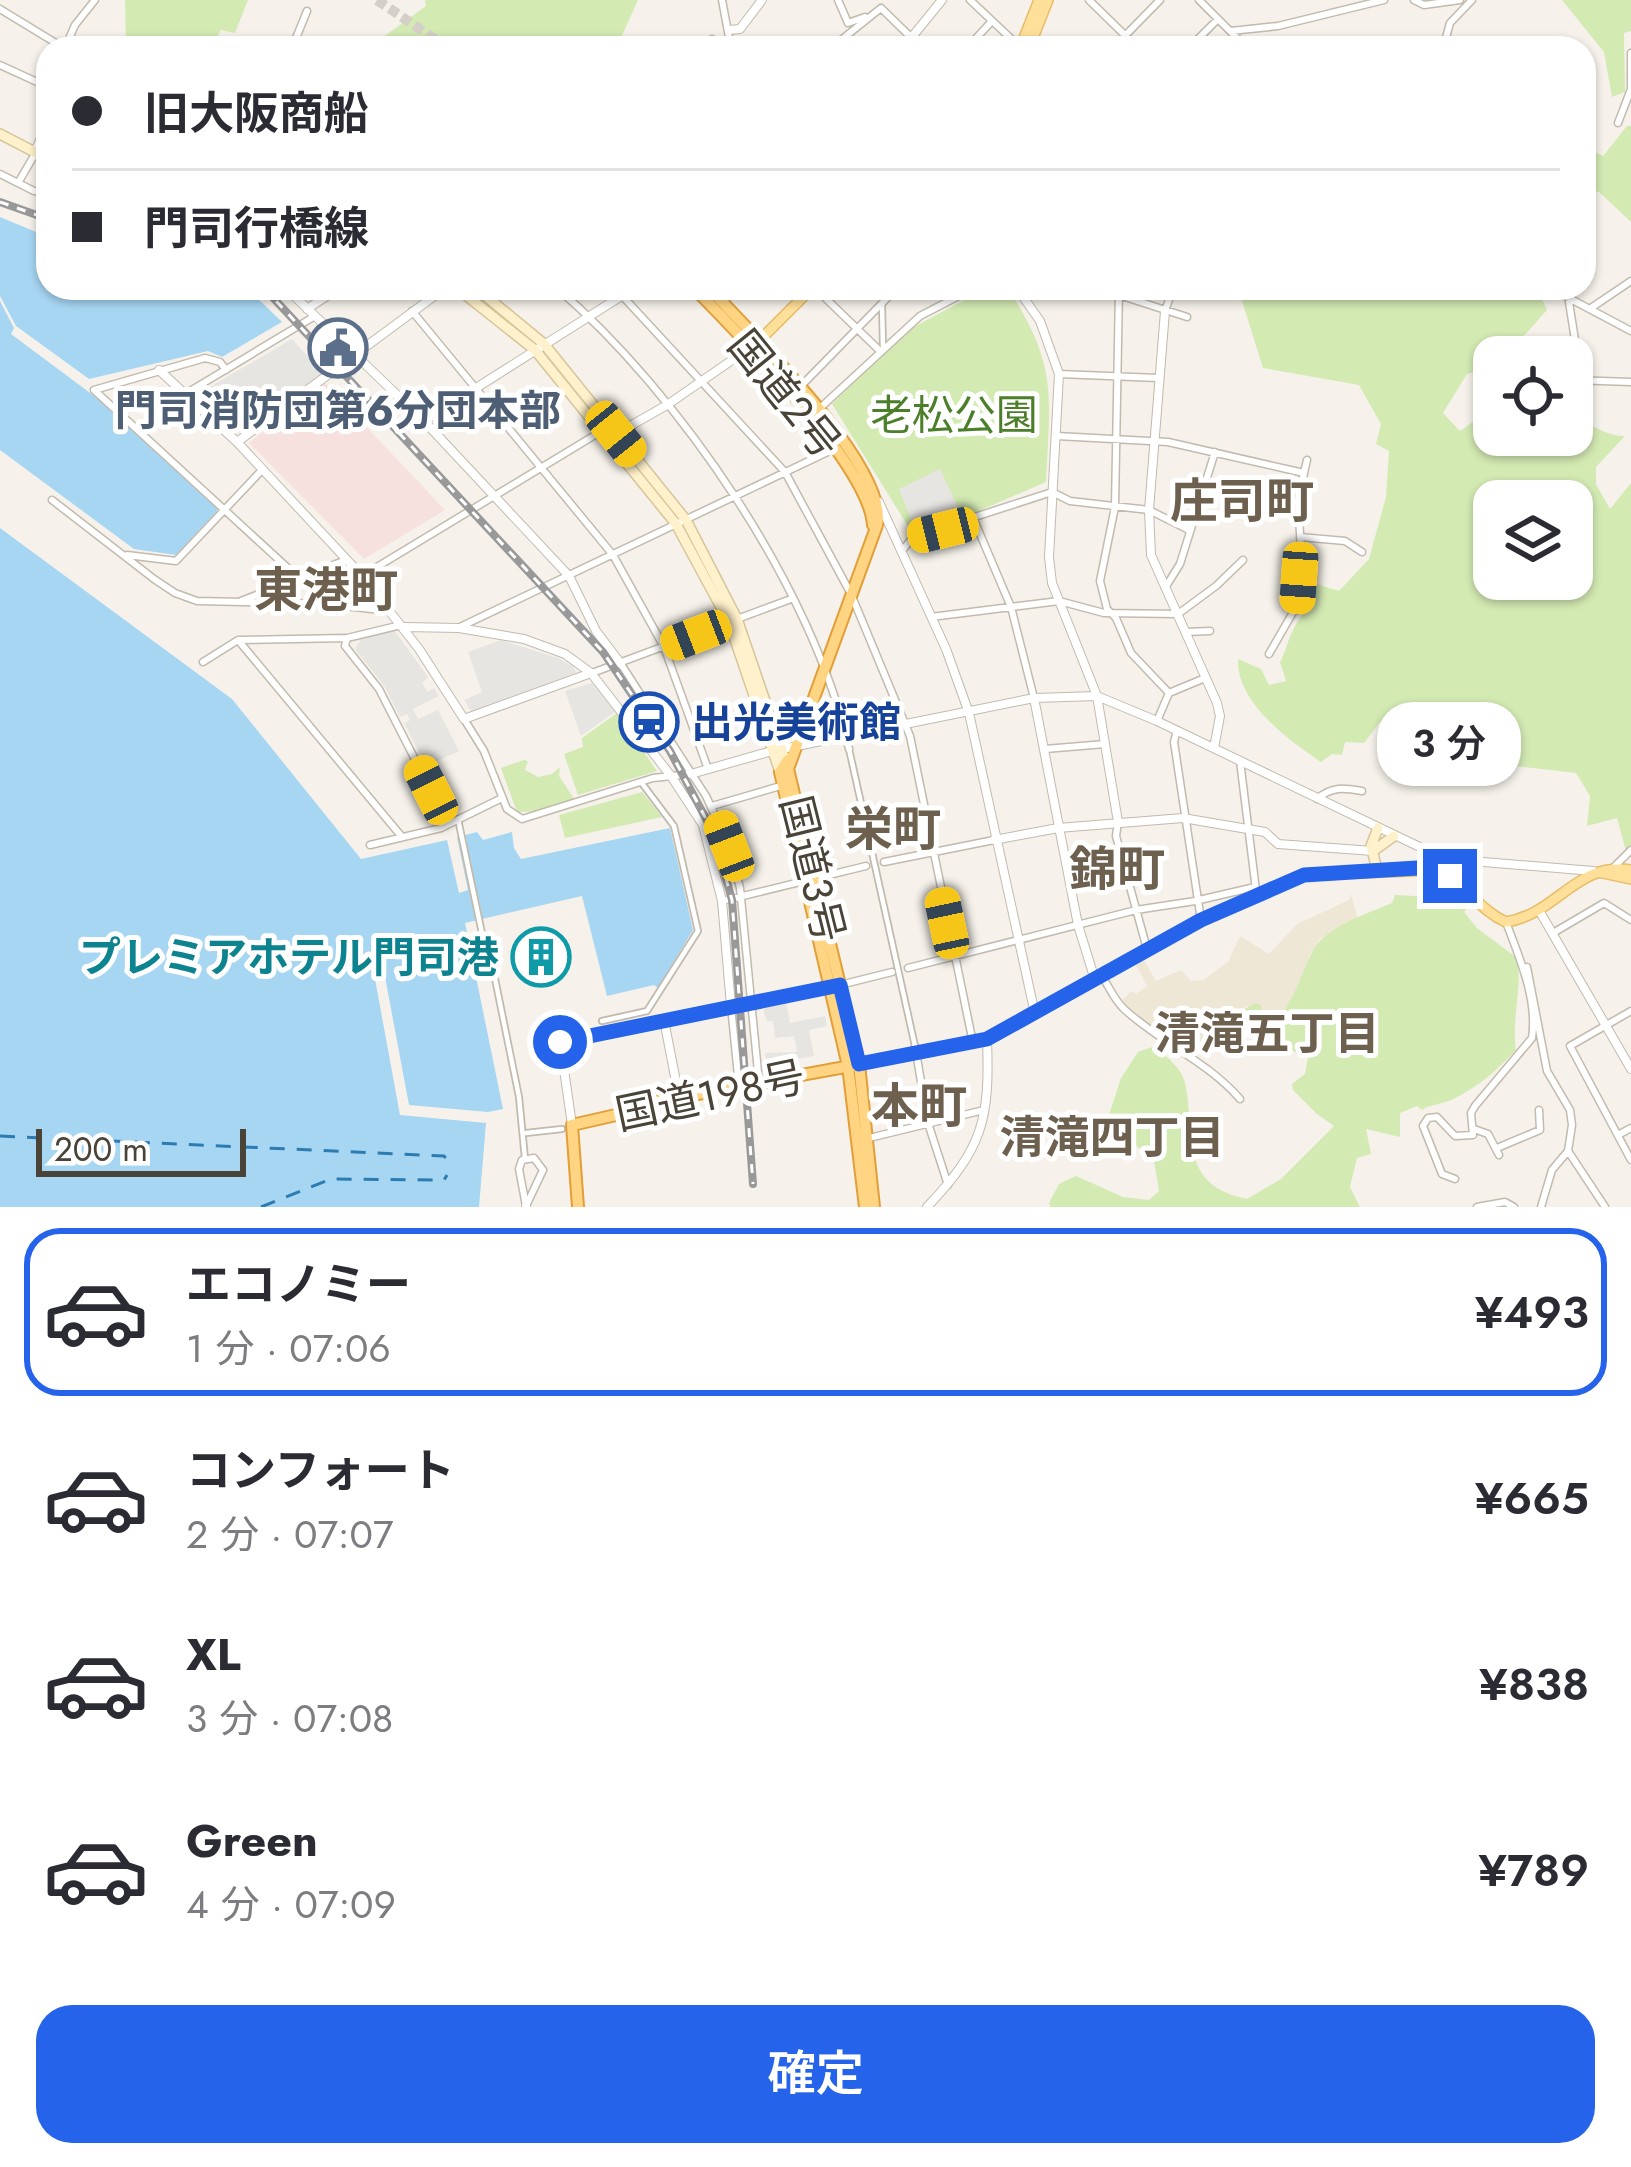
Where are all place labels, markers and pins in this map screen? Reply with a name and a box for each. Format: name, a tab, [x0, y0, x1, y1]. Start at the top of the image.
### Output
public building icon: 門司消防団第６分団本部	[307, 317, 369, 379]
place label: 門司消防団第６分団本部	[115, 380, 561, 441]
station icon: 出光美術館	[618, 691, 680, 753]
place label: 出光美術館	[691, 692, 901, 753]
building icon: プレミアホテル門司港	[510, 926, 572, 988]
place label: プレミアホテル門司港	[79, 927, 499, 988]

